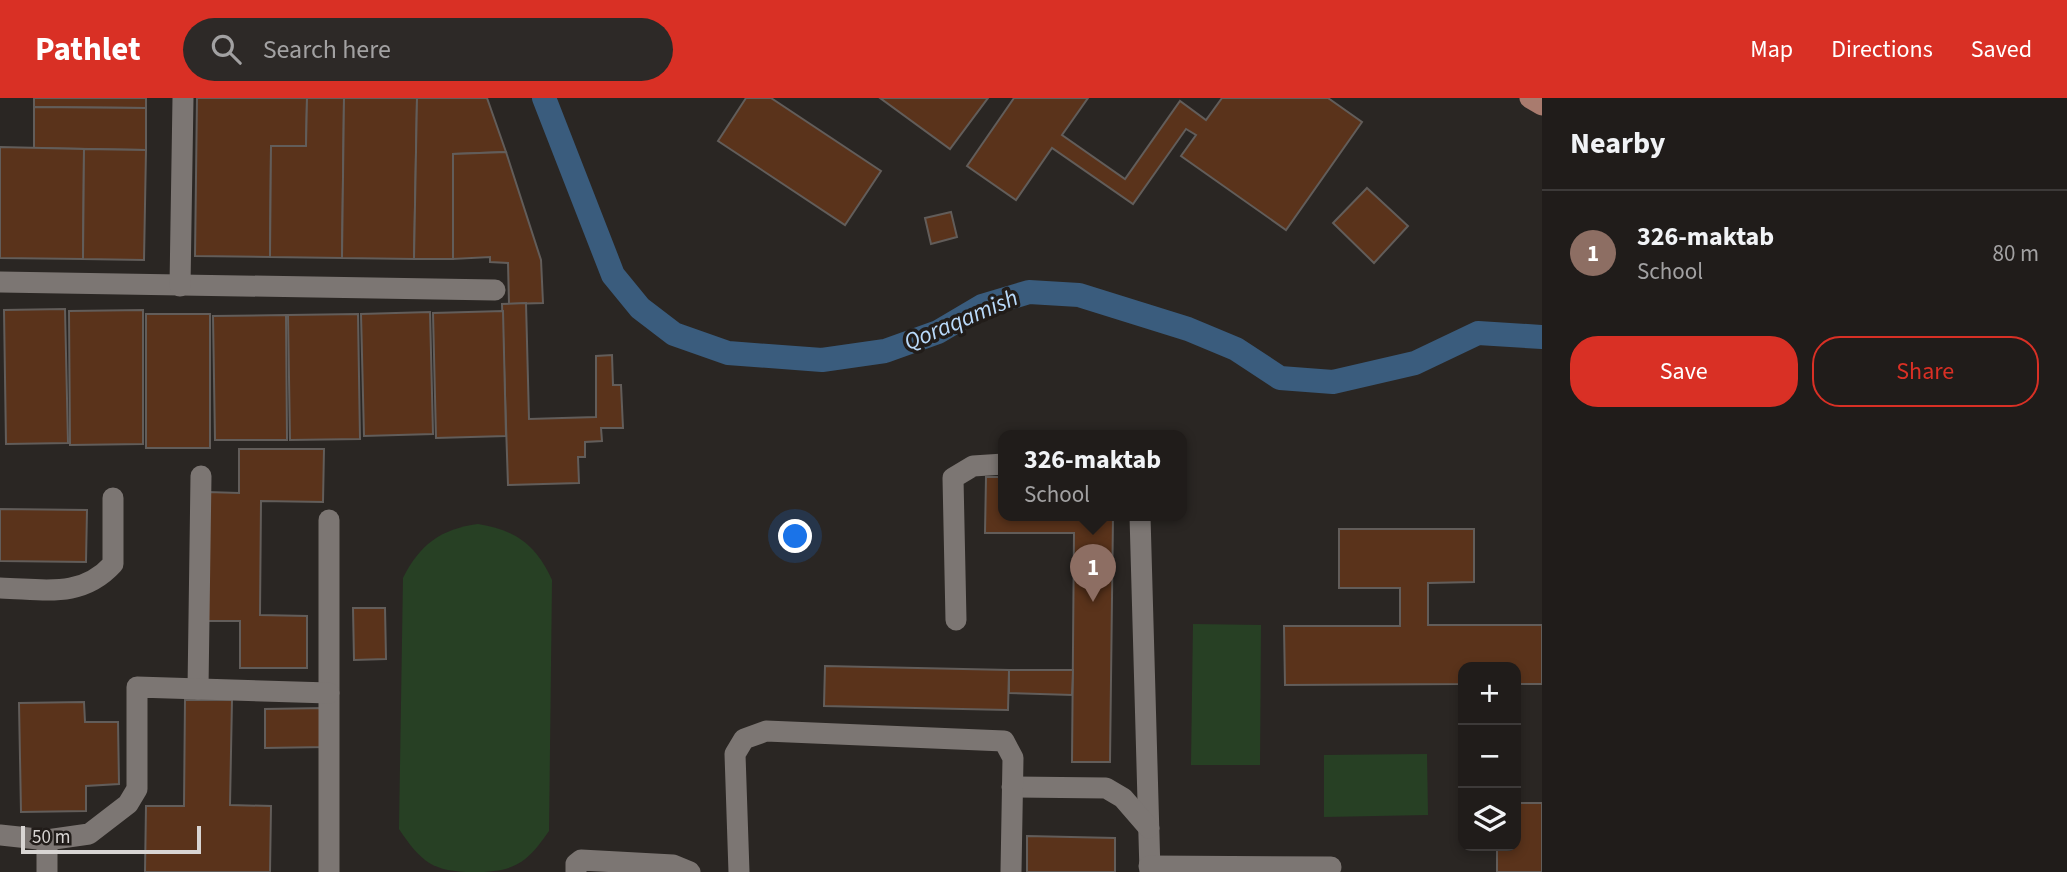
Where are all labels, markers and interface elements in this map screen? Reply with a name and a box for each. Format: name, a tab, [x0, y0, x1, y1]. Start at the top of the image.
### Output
search box	[183, 18, 673, 81]
text: Pathlet	[35, 26, 141, 73]
icon: search	[207, 30, 245, 68]
text: Search here	[263, 31, 391, 68]
text: Map	[1750, 32, 1793, 67]
text: Directions	[1831, 32, 1933, 67]
text: Saved	[1971, 32, 2032, 67]
text: Nearby	[1570, 122, 1665, 165]
text: 326-maktab	[1637, 218, 1774, 255]
text: 1	[1587, 237, 1599, 270]
text: 80 m	[1992, 237, 2039, 270]
text: School	[1637, 255, 1703, 288]
water label: Qoraqamish	[898, 280, 1024, 360]
button: Save	[1570, 336, 1798, 407]
button: Share	[1812, 336, 2039, 407]
popup	[998, 430, 1187, 521]
text: 326-maktab	[1024, 441, 1161, 478]
text: School	[1024, 478, 1090, 511]
your location	[778, 519, 812, 553]
pin: 1	[1070, 544, 1116, 602]
map controls	[1458, 662, 1521, 851]
button: +	[1458, 662, 1521, 725]
button: −	[1458, 725, 1521, 788]
button: layers	[1458, 788, 1521, 851]
scale bar	[21, 823, 201, 855]
text: 50 m	[32, 824, 70, 851]

